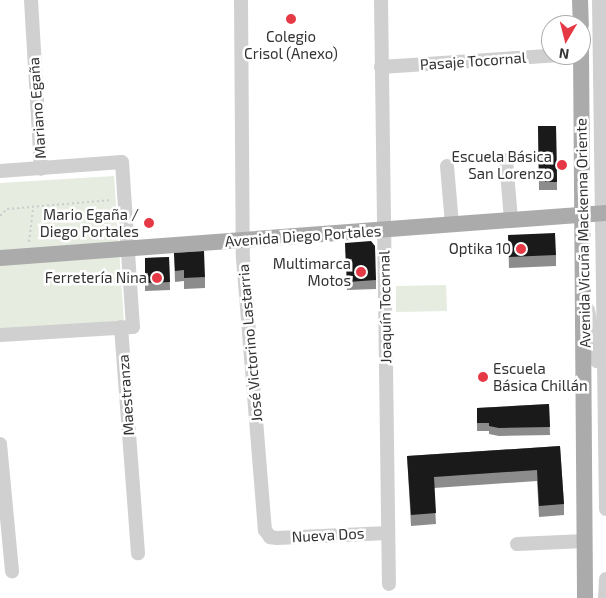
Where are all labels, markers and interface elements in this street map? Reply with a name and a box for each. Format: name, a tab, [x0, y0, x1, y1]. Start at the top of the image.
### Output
marker: Colegio Crisol (Anexo)	[285, 13, 297, 25]
north arrow	[541, 15, 591, 65]
place label: Colegio Crisol (Anexo)	[244, 27, 338, 62]
text: N	[558, 45, 570, 63]
street label: Pasaje Tocornal	[419, 48, 527, 74]
street label: Mariano Egaña	[24, 57, 50, 159]
street label: Avenida Vicuña Mackenna Oriente	[572, 118, 594, 348]
place label: Escuela Básica San Lorenzo	[452, 147, 552, 182]
marker: Escuela Básica San Lorenzo	[556, 159, 568, 171]
place label: Mario Egaña / Diego Portales	[40, 205, 139, 240]
marker: Mario Egaña / Diego Portales	[143, 217, 155, 229]
street label: Avenida Diego Portales	[224, 222, 382, 250]
place label: Optika 10	[449, 240, 511, 258]
marker: Optika 10	[515, 243, 527, 255]
street label: Joaquín Tocornal	[375, 250, 395, 364]
place label: Multimarca Motos	[273, 254, 351, 289]
street label: José Victorino Lastarria	[234, 263, 266, 423]
marker: Multimarca Motos	[355, 266, 367, 278]
place label: Ferretería Nina	[45, 269, 147, 287]
marker: Ferretería Nina	[151, 272, 163, 284]
street label: Maestranza	[114, 354, 138, 436]
place label: Escuela Básica Chillán	[493, 359, 588, 394]
marker: Escuela Básica Chillán	[477, 371, 489, 383]
street label: Nueva Dos	[291, 524, 365, 546]

